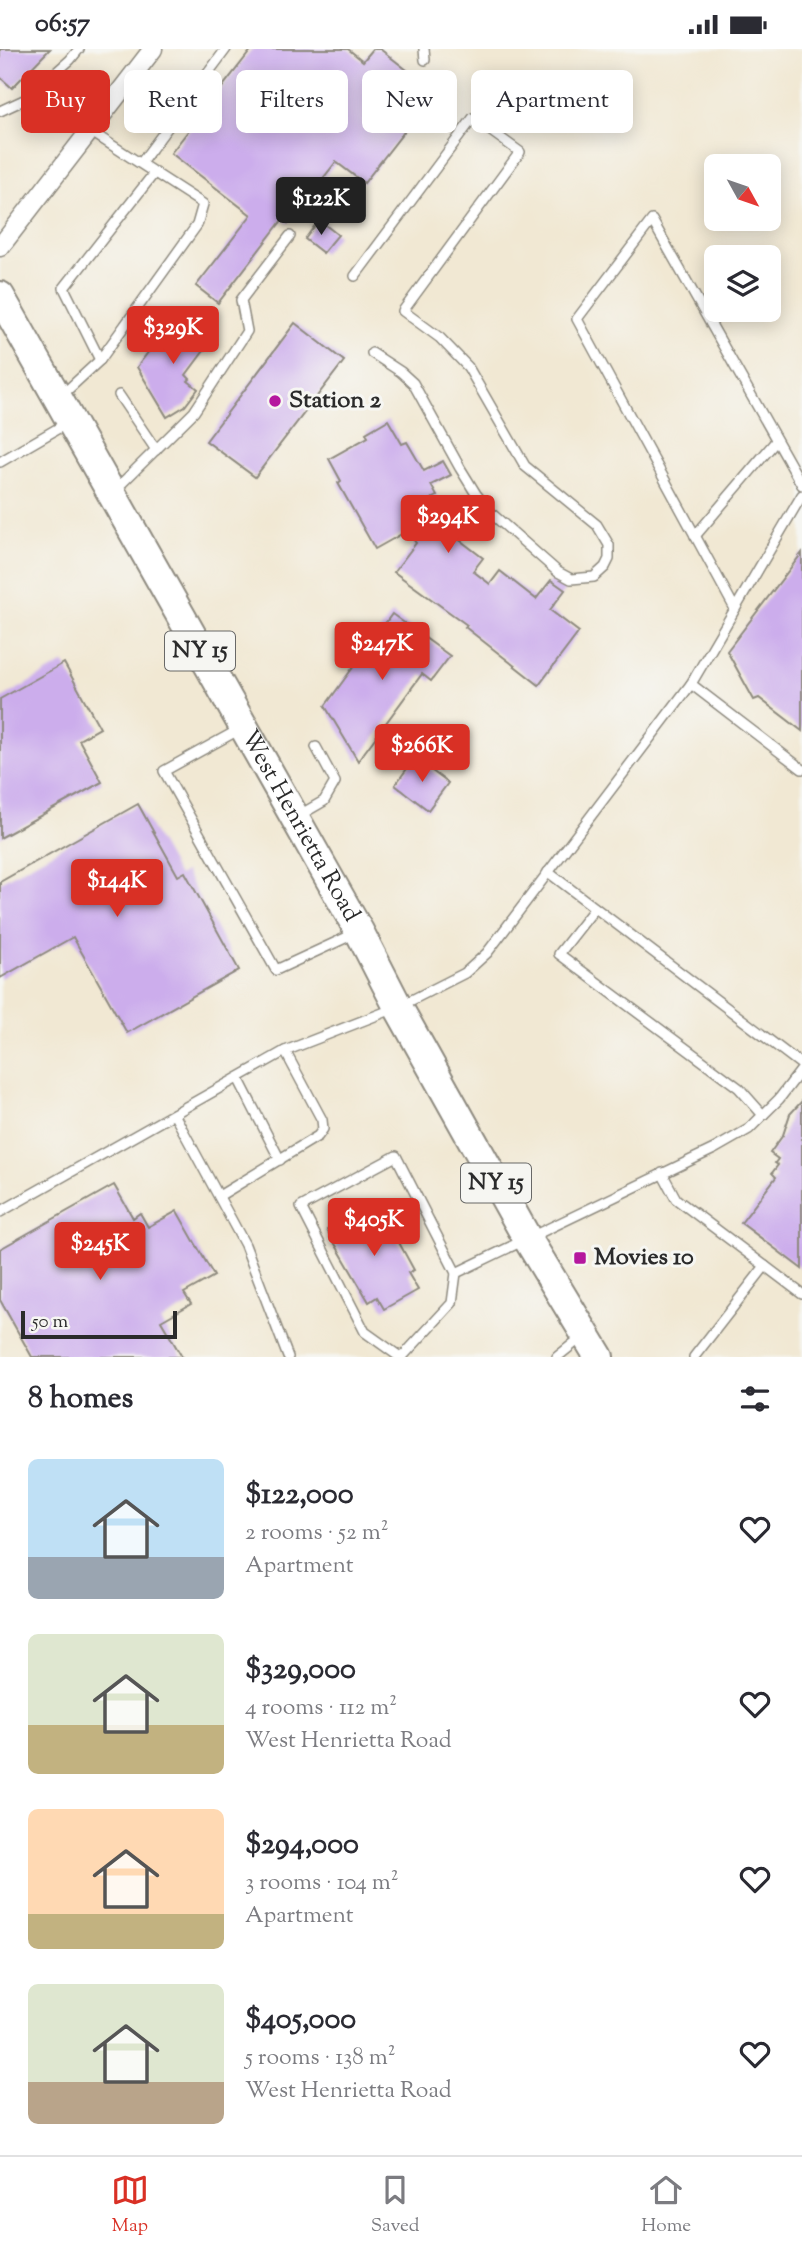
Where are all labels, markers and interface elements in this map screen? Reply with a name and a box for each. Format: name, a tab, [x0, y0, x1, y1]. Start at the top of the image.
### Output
text: 06:57	[35, 6, 90, 43]
chip: Buy	[21, 70, 110, 133]
chip: Rent	[124, 70, 222, 133]
chip: Filters	[236, 70, 348, 133]
chip: New	[362, 70, 457, 133]
chip: Apartment	[471, 70, 633, 133]
north arrow	[704, 154, 780, 231]
map controls	[704, 154, 781, 322]
pin: $122K	[272, 177, 370, 237]
text: $122K	[292, 183, 350, 216]
button: layers	[704, 245, 781, 322]
pin: $329K	[124, 307, 222, 366]
text: $329K	[143, 312, 203, 345]
place label: Station 2	[289, 384, 382, 418]
marker: Station 2	[267, 393, 283, 409]
pin: $294K	[399, 496, 497, 555]
text: $294K	[417, 501, 479, 534]
pin: $247K	[333, 623, 431, 682]
text: $247K	[351, 628, 413, 661]
road number: NY 15	[165, 631, 235, 671]
street label: West Henrietta Road	[232, 724, 368, 929]
pin: $266K	[373, 725, 471, 784]
text: $266K	[391, 730, 453, 763]
pin: $144K	[68, 859, 166, 919]
text: $144K	[87, 865, 147, 898]
road number: NY 15	[461, 1163, 531, 1203]
pin: $405K	[325, 1199, 423, 1258]
text: $405K	[344, 1204, 404, 1237]
pin: $245K	[51, 1223, 149, 1282]
text: $245K	[70, 1228, 130, 1261]
place label: Movies 10	[594, 1241, 694, 1275]
marker: Movies 10	[572, 1250, 588, 1266]
scale bar	[21, 1308, 177, 1340]
text: 50 m	[32, 1309, 68, 1336]
text: 8 homes	[28, 1378, 133, 1421]
icon: filters	[736, 1380, 774, 1418]
text: $122,000	[245, 1474, 354, 1517]
icon: home	[84, 1487, 168, 1571]
icon: heart	[736, 1510, 774, 1548]
text: 2 rooms · 52 m²	[245, 1517, 388, 1550]
text: Apartment	[245, 1550, 354, 1583]
text: $329,000	[245, 1649, 356, 1692]
icon: home	[84, 1662, 168, 1746]
icon: heart	[736, 1685, 774, 1723]
text: 4 rooms · 112 m²	[245, 1692, 397, 1725]
text: West Henrietta Road	[245, 1725, 452, 1758]
text: $294,000	[245, 1824, 359, 1867]
icon: home	[84, 1837, 168, 1921]
icon: heart	[736, 1860, 774, 1898]
text: 3 rooms · 104 m²	[245, 1867, 399, 1900]
text: Apartment	[245, 1900, 354, 1933]
text: $405,000	[245, 1999, 356, 2042]
icon: home	[84, 2012, 168, 2096]
icon: heart	[736, 2035, 774, 2073]
text: 5 rooms · 138 m²	[245, 2042, 396, 2075]
text: West Henrietta Road	[245, 2075, 452, 2108]
tab: Map	[111, 2171, 149, 2240]
tab: Saved	[371, 2171, 419, 2240]
tab: Home	[641, 2171, 691, 2240]

